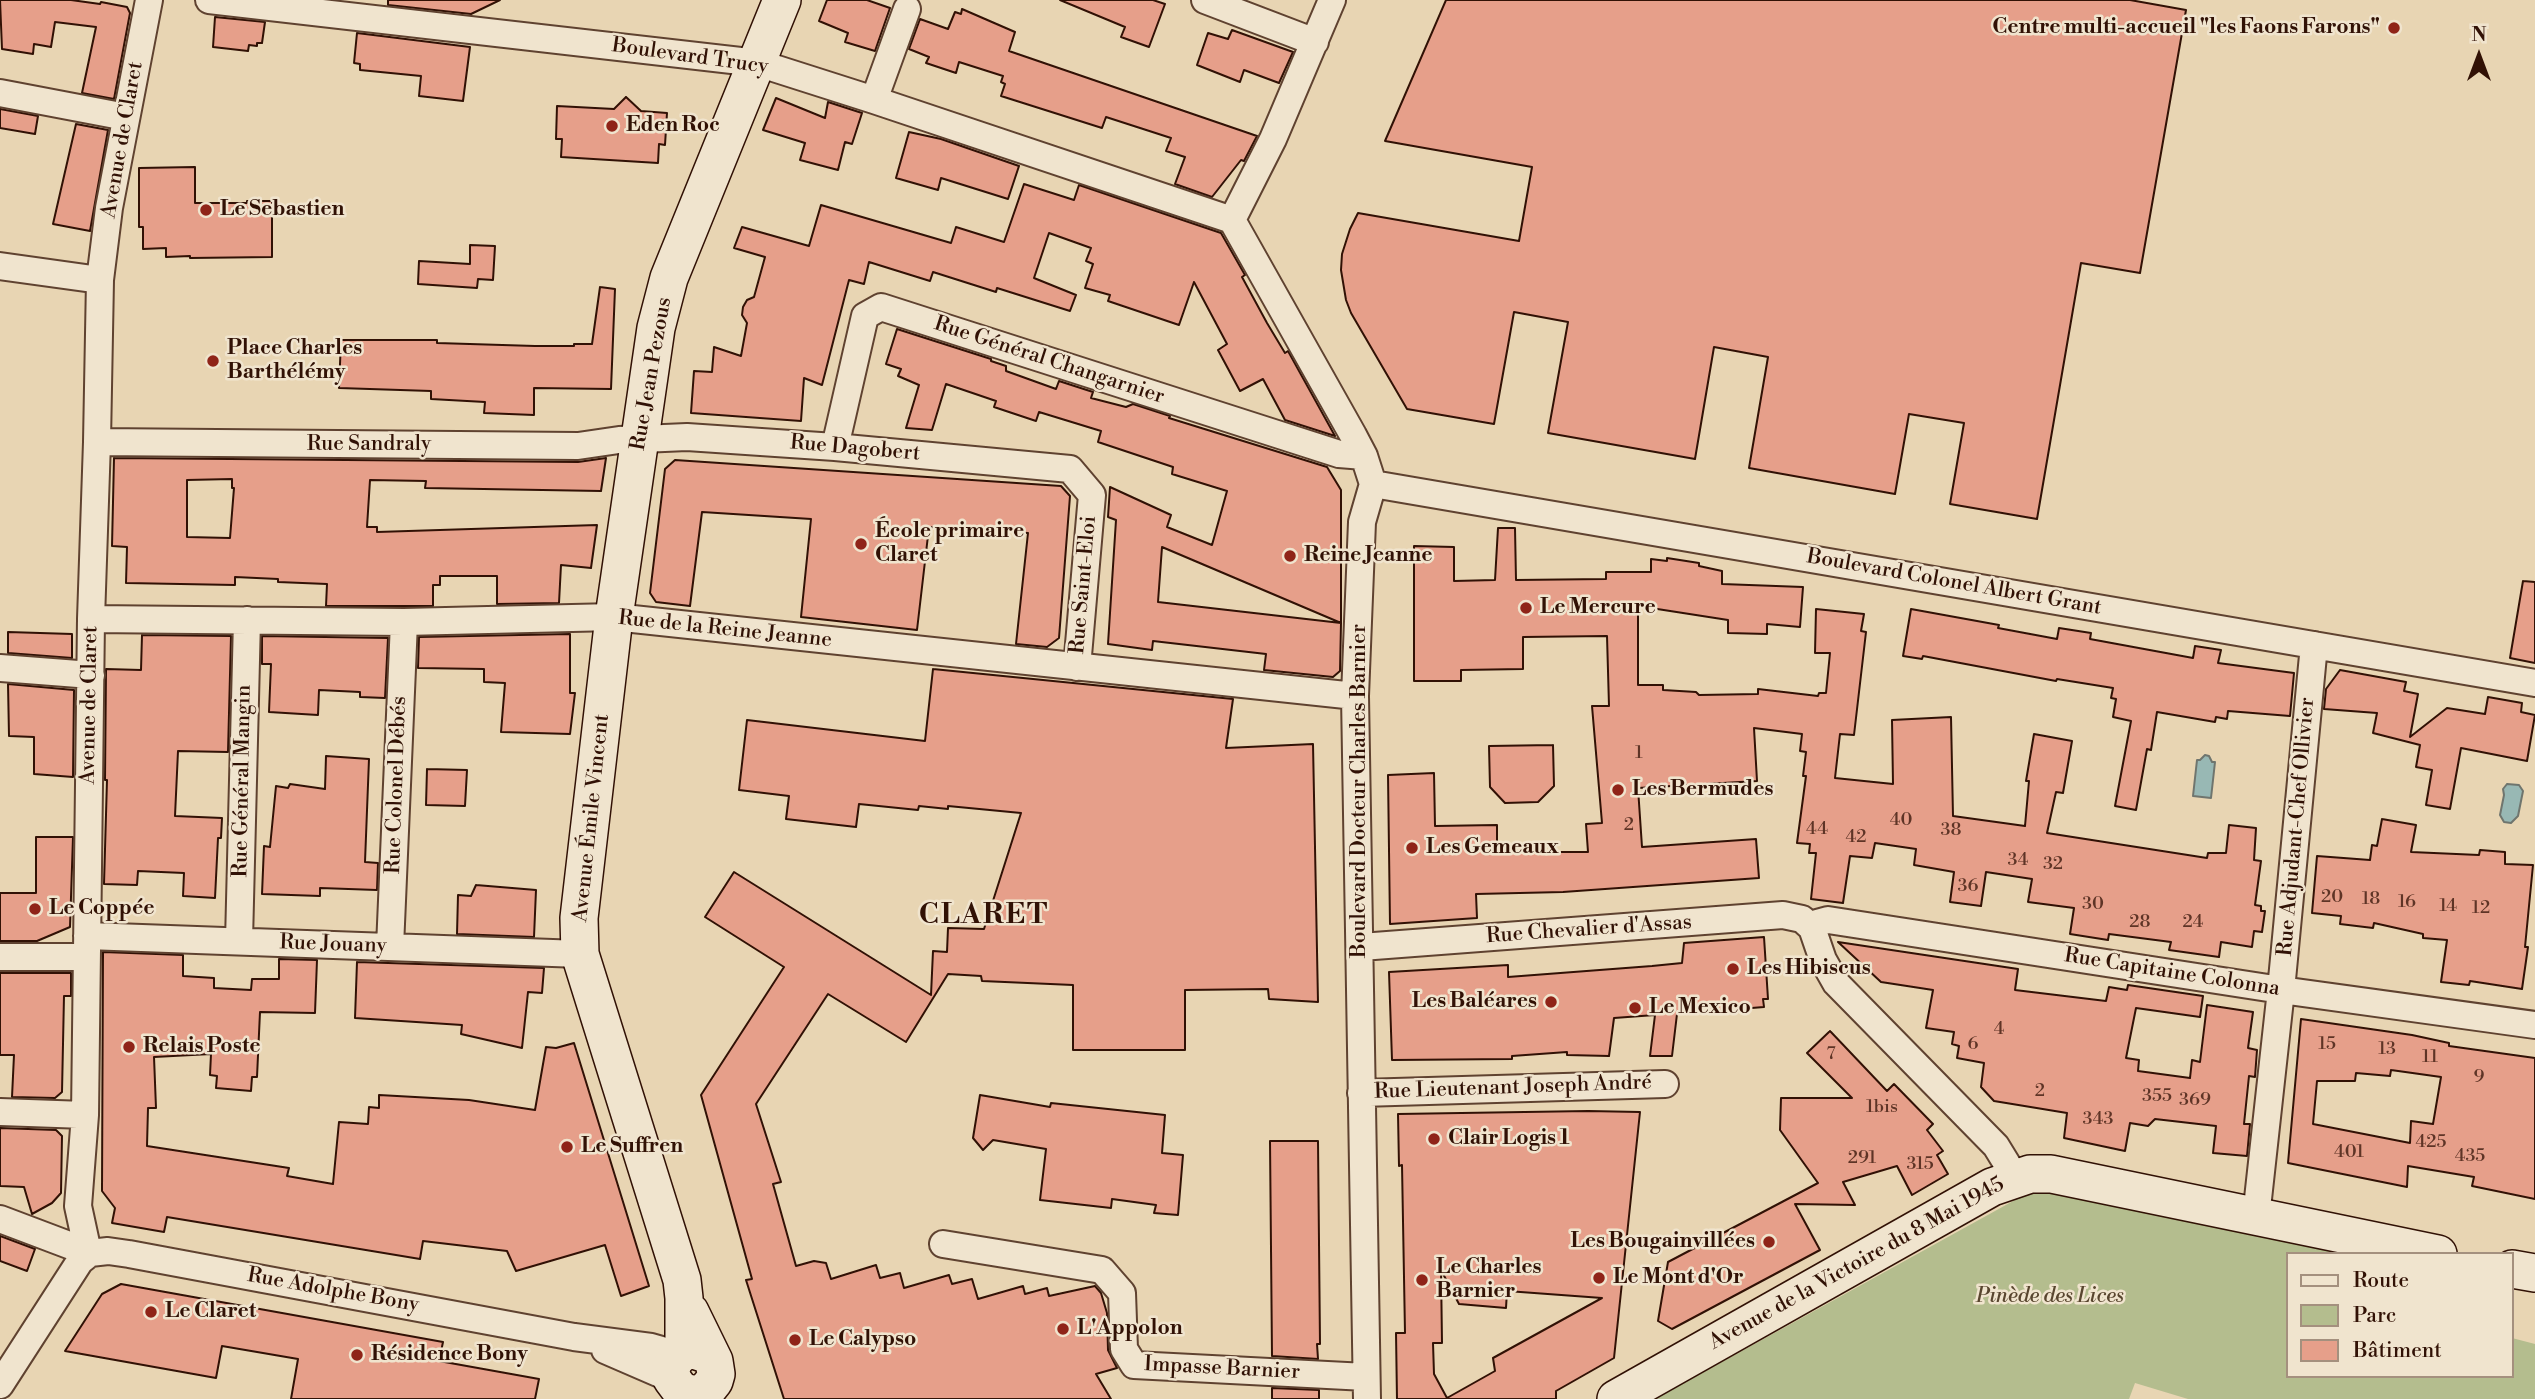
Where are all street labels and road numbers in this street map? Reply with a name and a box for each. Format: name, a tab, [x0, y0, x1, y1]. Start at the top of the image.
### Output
street label: Boulevard Trucy	[610, 34, 770, 80]
street label: Avenue de Claret	[97, 60, 149, 220]
street label: Rue Jean Pezous	[626, 295, 678, 453]
street label: Rue Général Changarnier	[931, 312, 1167, 410]
street label: Rue Dagobert	[789, 431, 921, 467]
street label: Rue Sandraly	[307, 432, 431, 458]
street label: Rue Saint-Eloi	[1065, 515, 1103, 655]
street label: Boulevard Colonel Albert Grant	[1805, 545, 2103, 621]
street label: Rue de la Reine Jeanne	[617, 606, 833, 654]
street label: Boulevard Docteur Charles Barnier	[1347, 624, 1373, 958]
street label: Avenue de Claret	[76, 625, 104, 785]
street label: Rue Général Mangin	[229, 684, 257, 878]
street label: Rue Colonel Débés	[381, 696, 413, 874]
street label: Rue Adjudant-Chef Ollivier	[2273, 697, 2321, 957]
street label: Avenue Émile Vincent	[569, 713, 615, 923]
street label: Rue Chevalier d'Assas	[1485, 910, 1693, 950]
street label: Rue Jouany	[279, 931, 387, 959]
street label: Rue Capitaine Colonna	[2062, 944, 2282, 1002]
street label: Rue Lieutenant Joseph André	[1374, 1071, 1652, 1105]
street label: Avenue de la Victoire du 8 Mai 1945	[1705, 1172, 2009, 1356]
street label: Rue Adolphe Bony	[245, 1263, 421, 1319]
street label: Impasse Barnier	[1143, 1352, 1301, 1386]

